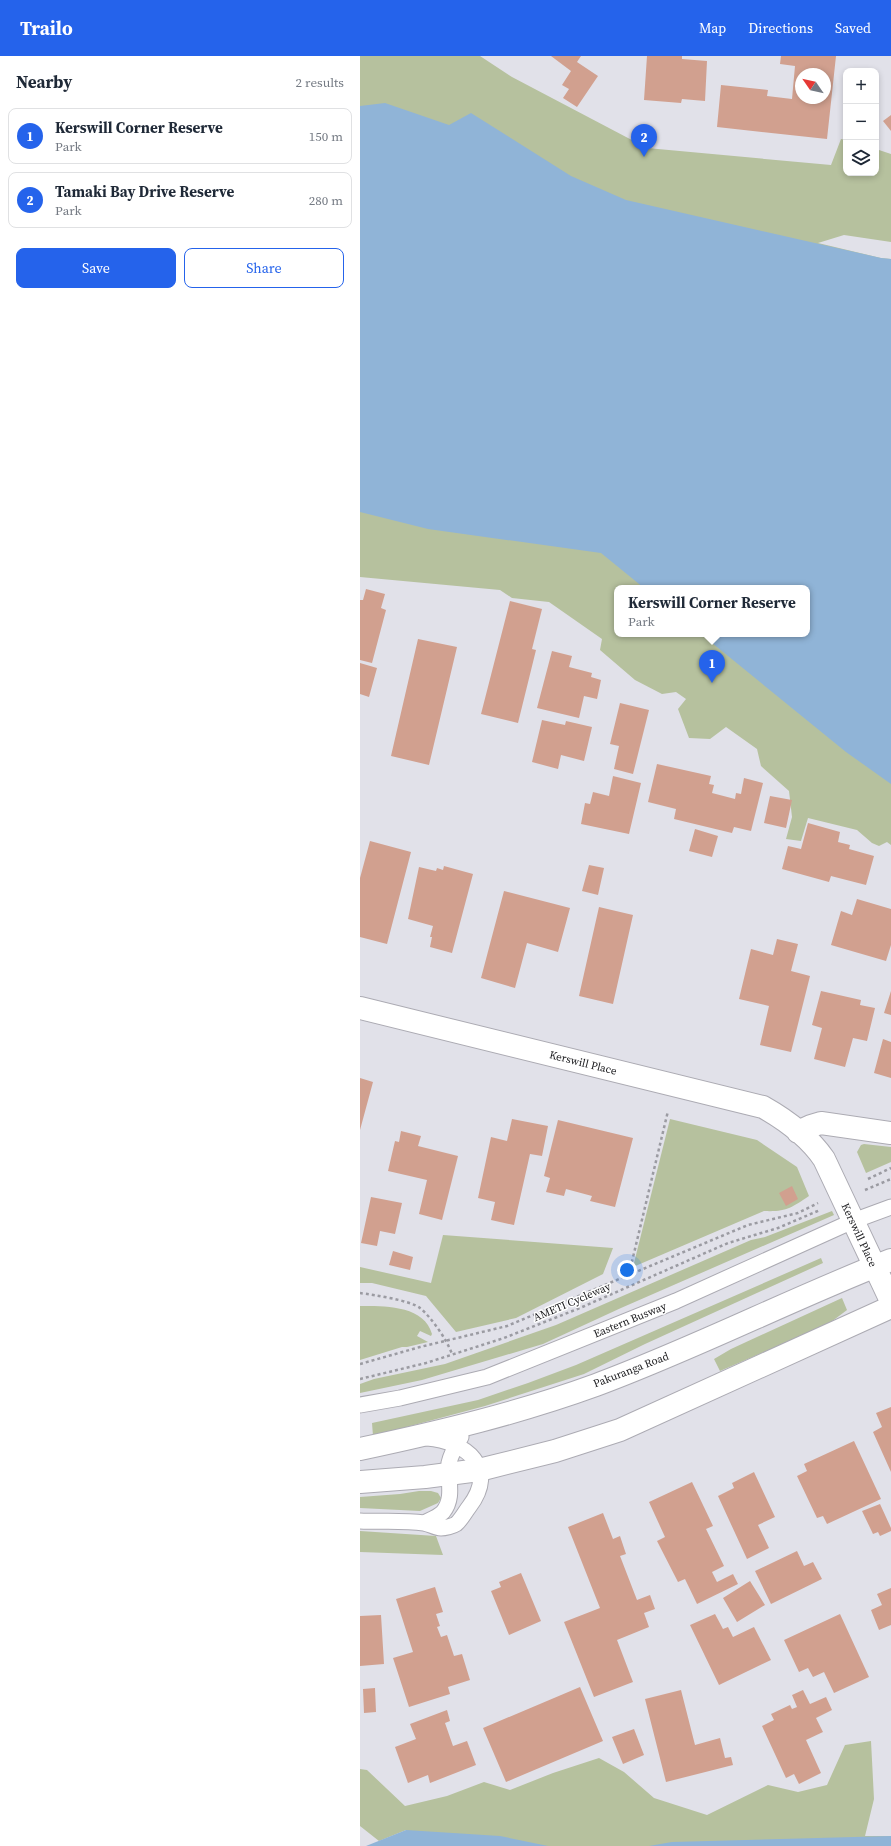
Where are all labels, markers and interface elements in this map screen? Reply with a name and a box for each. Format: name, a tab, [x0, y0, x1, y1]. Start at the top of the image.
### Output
text: Trailo	[20, 15, 73, 41]
text: Map	[699, 18, 726, 38]
text: Directions	[748, 18, 813, 38]
text: Saved	[835, 18, 871, 38]
north arrow	[795, 68, 831, 104]
map controls	[843, 68, 879, 176]
button: +	[843, 68, 879, 104]
text: Nearby	[16, 70, 72, 94]
text: 2 results	[296, 74, 344, 91]
button: −	[843, 104, 879, 140]
text: Kerswill Corner Reserve	[55, 117, 223, 138]
pin: 2	[631, 124, 657, 157]
text: 1	[26, 128, 34, 145]
text: 150 m	[309, 128, 343, 145]
text: Park	[55, 138, 82, 155]
button: layers	[843, 140, 879, 176]
text: Tamaki Bay Drive Reserve	[55, 181, 234, 202]
text: 2	[26, 192, 34, 209]
text: 280 m	[309, 192, 343, 209]
text: Park	[55, 202, 82, 219]
button: Save	[16, 248, 176, 288]
button: Share	[184, 248, 344, 288]
popup	[614, 585, 810, 637]
text: Kerswill Corner Reserve	[628, 592, 796, 613]
text: Park	[628, 613, 655, 630]
pin: 1	[699, 650, 725, 683]
street label: Kerswill Place	[548, 1047, 619, 1079]
street label: Kerswill Place	[838, 1201, 881, 1270]
your location	[617, 1260, 637, 1280]
street label: AMETI Cycleway	[531, 1279, 613, 1325]
street label: Eastern Busway	[591, 1298, 669, 1341]
street label: Pakuranga Road	[591, 1348, 672, 1391]

